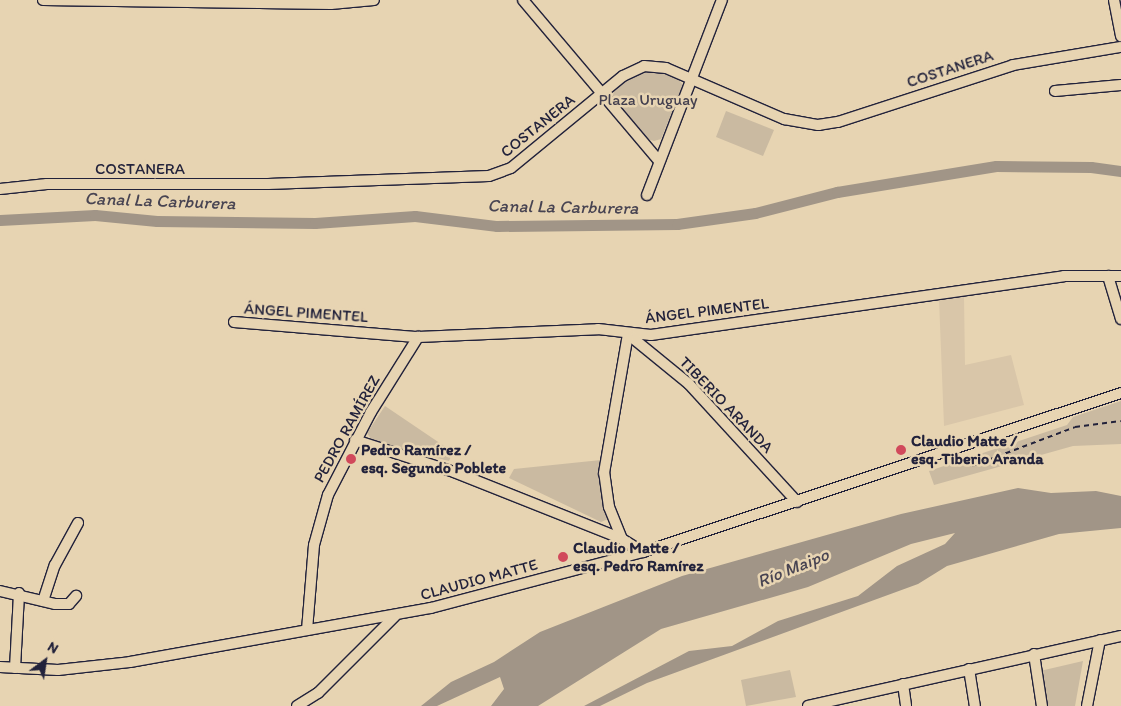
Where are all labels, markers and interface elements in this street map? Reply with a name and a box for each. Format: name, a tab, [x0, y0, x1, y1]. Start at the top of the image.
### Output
street label: COSTANERA	[904, 46, 996, 92]
street label: COSTANERA	[497, 90, 579, 162]
park label: Plaza Uruguay	[598, 90, 698, 110]
street label: COSTANERA	[95, 159, 185, 179]
water label: Canal La Carburera	[84, 188, 236, 214]
water label: Canal La Carburera	[487, 195, 639, 219]
street label: ÁNGEL PIMENTEL	[643, 294, 771, 328]
street label: ÁNGEL PIMENTEL	[242, 299, 370, 327]
street label: TIBERIO ARANDA	[675, 353, 777, 457]
street label: PEDRO RAMÍREZ	[310, 372, 384, 486]
place label: Claudio Matte / esq. Tiberio Aranda	[911, 431, 1042, 469]
place label: Pedro Ramírez / esq. Segundo Poblete	[361, 440, 505, 478]
marker: Claudio Matte / esq. Tiberio Aranda	[895, 444, 907, 456]
marker: Pedro Ramírez / esq. Segundo Poblete	[345, 453, 357, 465]
place label: Claudio Matte / esq. Pedro Ramírez	[573, 538, 703, 576]
water label: Río Maipo	[754, 544, 832, 592]
marker: Claudio Matte / esq. Pedro Ramírez	[557, 551, 569, 563]
street label: CLAUDIO MATTE	[418, 555, 540, 605]
north arrow	[20, 636, 70, 686]
text: N	[45, 638, 61, 657]

